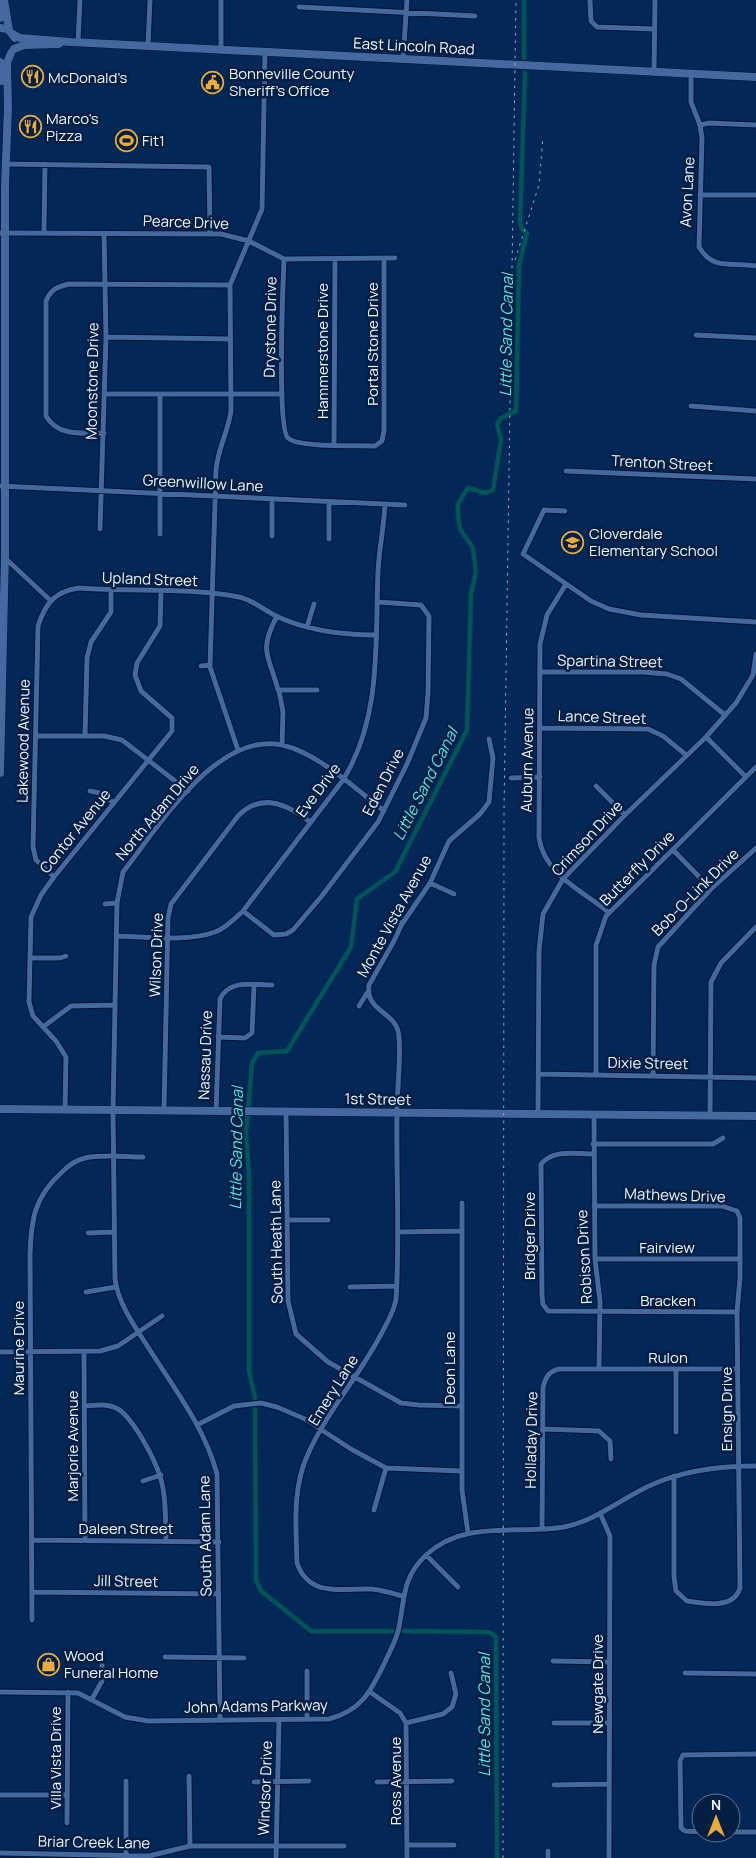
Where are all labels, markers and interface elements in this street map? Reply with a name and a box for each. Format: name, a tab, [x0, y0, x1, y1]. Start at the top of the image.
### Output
street label: East Lincoln Road	[353, 32, 475, 60]
place label: Bonneville County Sheriff's Office	[229, 63, 354, 101]
restaurant icon: McDonald's	[20, 65, 44, 89]
place label: McDonald's	[48, 67, 127, 88]
public building icon: Bonneville County Sheriff's Office	[201, 70, 225, 94]
place label: Marco's Pizza	[46, 108, 99, 146]
restaurant icon: Marco's Pizza	[18, 115, 42, 139]
sports icon: Fit1	[114, 128, 138, 152]
place label: Fit1	[142, 130, 165, 151]
street label: Avon Lane	[675, 156, 699, 228]
street label: Pearce Drive	[143, 210, 230, 234]
water label: Little Sand Canal	[494, 271, 518, 397]
street label: Drystone Drive	[259, 276, 281, 378]
street label: Portal Stone Drive	[362, 282, 383, 406]
street label: Hammerstone Drive	[312, 283, 333, 419]
street label: Moonstone Drive	[80, 322, 104, 440]
street label: Trenton Street	[611, 450, 713, 476]
street label: Greenwillow Lane	[142, 469, 264, 497]
place label: Cloverdale Elementary School	[589, 523, 718, 561]
school or university icon: Cloverdale Elementary School	[561, 530, 585, 554]
street label: Upland Street	[102, 567, 198, 591]
street label: Spartina Street	[557, 650, 663, 672]
street label: Lakewood Avenue	[11, 679, 35, 803]
street label: Lance Street	[557, 705, 647, 729]
street label: Auburn Avenue	[516, 707, 538, 813]
water label: Little Sand Canal	[387, 722, 464, 844]
street label: Eden Drive	[357, 745, 409, 819]
street label: Eve Drive	[291, 758, 345, 821]
street label: North Adam Drive	[110, 759, 204, 865]
street label: Contor Avenue	[34, 784, 116, 878]
street label: Crimson Drive	[547, 796, 628, 880]
street label: Butterfly Drive	[595, 826, 679, 910]
street label: Bob-O-Link Drive	[647, 843, 744, 940]
street label: Monte Vista Avenue	[352, 851, 436, 981]
street label: Wilson Drive	[144, 912, 168, 998]
street label: Nassau Drive	[193, 1010, 217, 1100]
street label: Dixie Street	[607, 1052, 689, 1074]
water label: Little Sand Canal	[224, 1084, 248, 1210]
street label: 1st Street	[344, 1088, 412, 1110]
street label: South Heath Lane	[264, 1180, 288, 1304]
street label: Mathews Drive	[624, 1183, 726, 1207]
street label: Bridger Drive	[519, 1192, 540, 1280]
street label: Robison Drive	[571, 1209, 597, 1305]
street label: Fairview	[639, 1237, 695, 1258]
street label: Bracken	[640, 1290, 696, 1311]
street label: Maurine Drive	[8, 1301, 29, 1395]
street label: Deon Lane	[439, 1331, 460, 1405]
street label: Rulon	[648, 1347, 688, 1368]
street label: Emery Lane	[303, 1350, 363, 1429]
street label: Ensign Drive	[716, 1366, 737, 1451]
street label: Marjorie Avenue	[62, 1390, 83, 1502]
street label: Holladay Drive	[520, 1391, 542, 1489]
street label: South Adam Lane	[193, 1475, 217, 1597]
street label: Daleen Street	[78, 1518, 174, 1539]
street label: Jill Street	[94, 1570, 158, 1592]
street label: Newgate Drive	[587, 1634, 608, 1734]
place label: Wood Funeral Home	[64, 1645, 159, 1683]
water label: Little Sand Canal	[473, 1651, 495, 1777]
shop icon: Wood Funeral Home	[36, 1652, 60, 1676]
street label: John Adams Parkway	[184, 1694, 328, 1718]
street label: Villa Vista Drive	[45, 1706, 66, 1810]
street label: Ross Avenue	[385, 1737, 406, 1825]
street label: Windsor Drive	[253, 1740, 277, 1836]
north arrow	[691, 1793, 741, 1843]
text: N	[711, 1795, 721, 1814]
street label: Briar Creek Lane	[38, 1831, 151, 1853]

